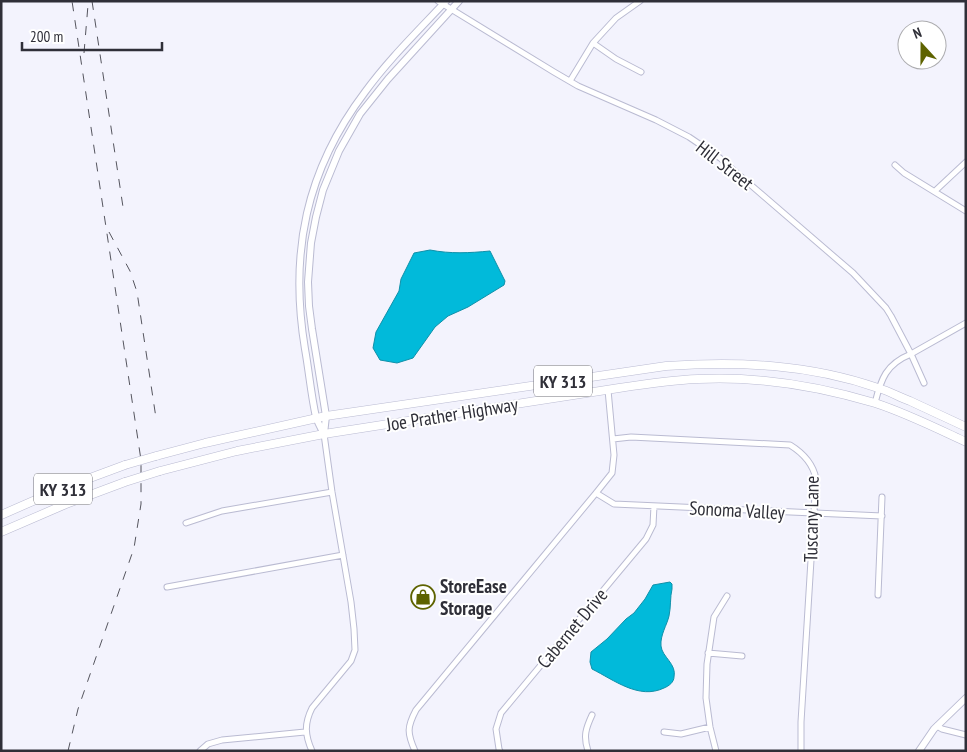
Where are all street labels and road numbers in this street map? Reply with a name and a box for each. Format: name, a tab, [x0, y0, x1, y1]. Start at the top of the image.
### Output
street label: Hill Street	[691, 135, 759, 195]
road number: KY 313	[534, 366, 592, 396]
street label: Joe Prather Highway	[383, 392, 520, 436]
road number: KY 313	[34, 474, 92, 504]
street label: Tuscany Lane	[798, 476, 824, 562]
street label: Sonoma Valley	[689, 496, 786, 525]
street label: Cabernet Drive	[532, 583, 613, 673]

